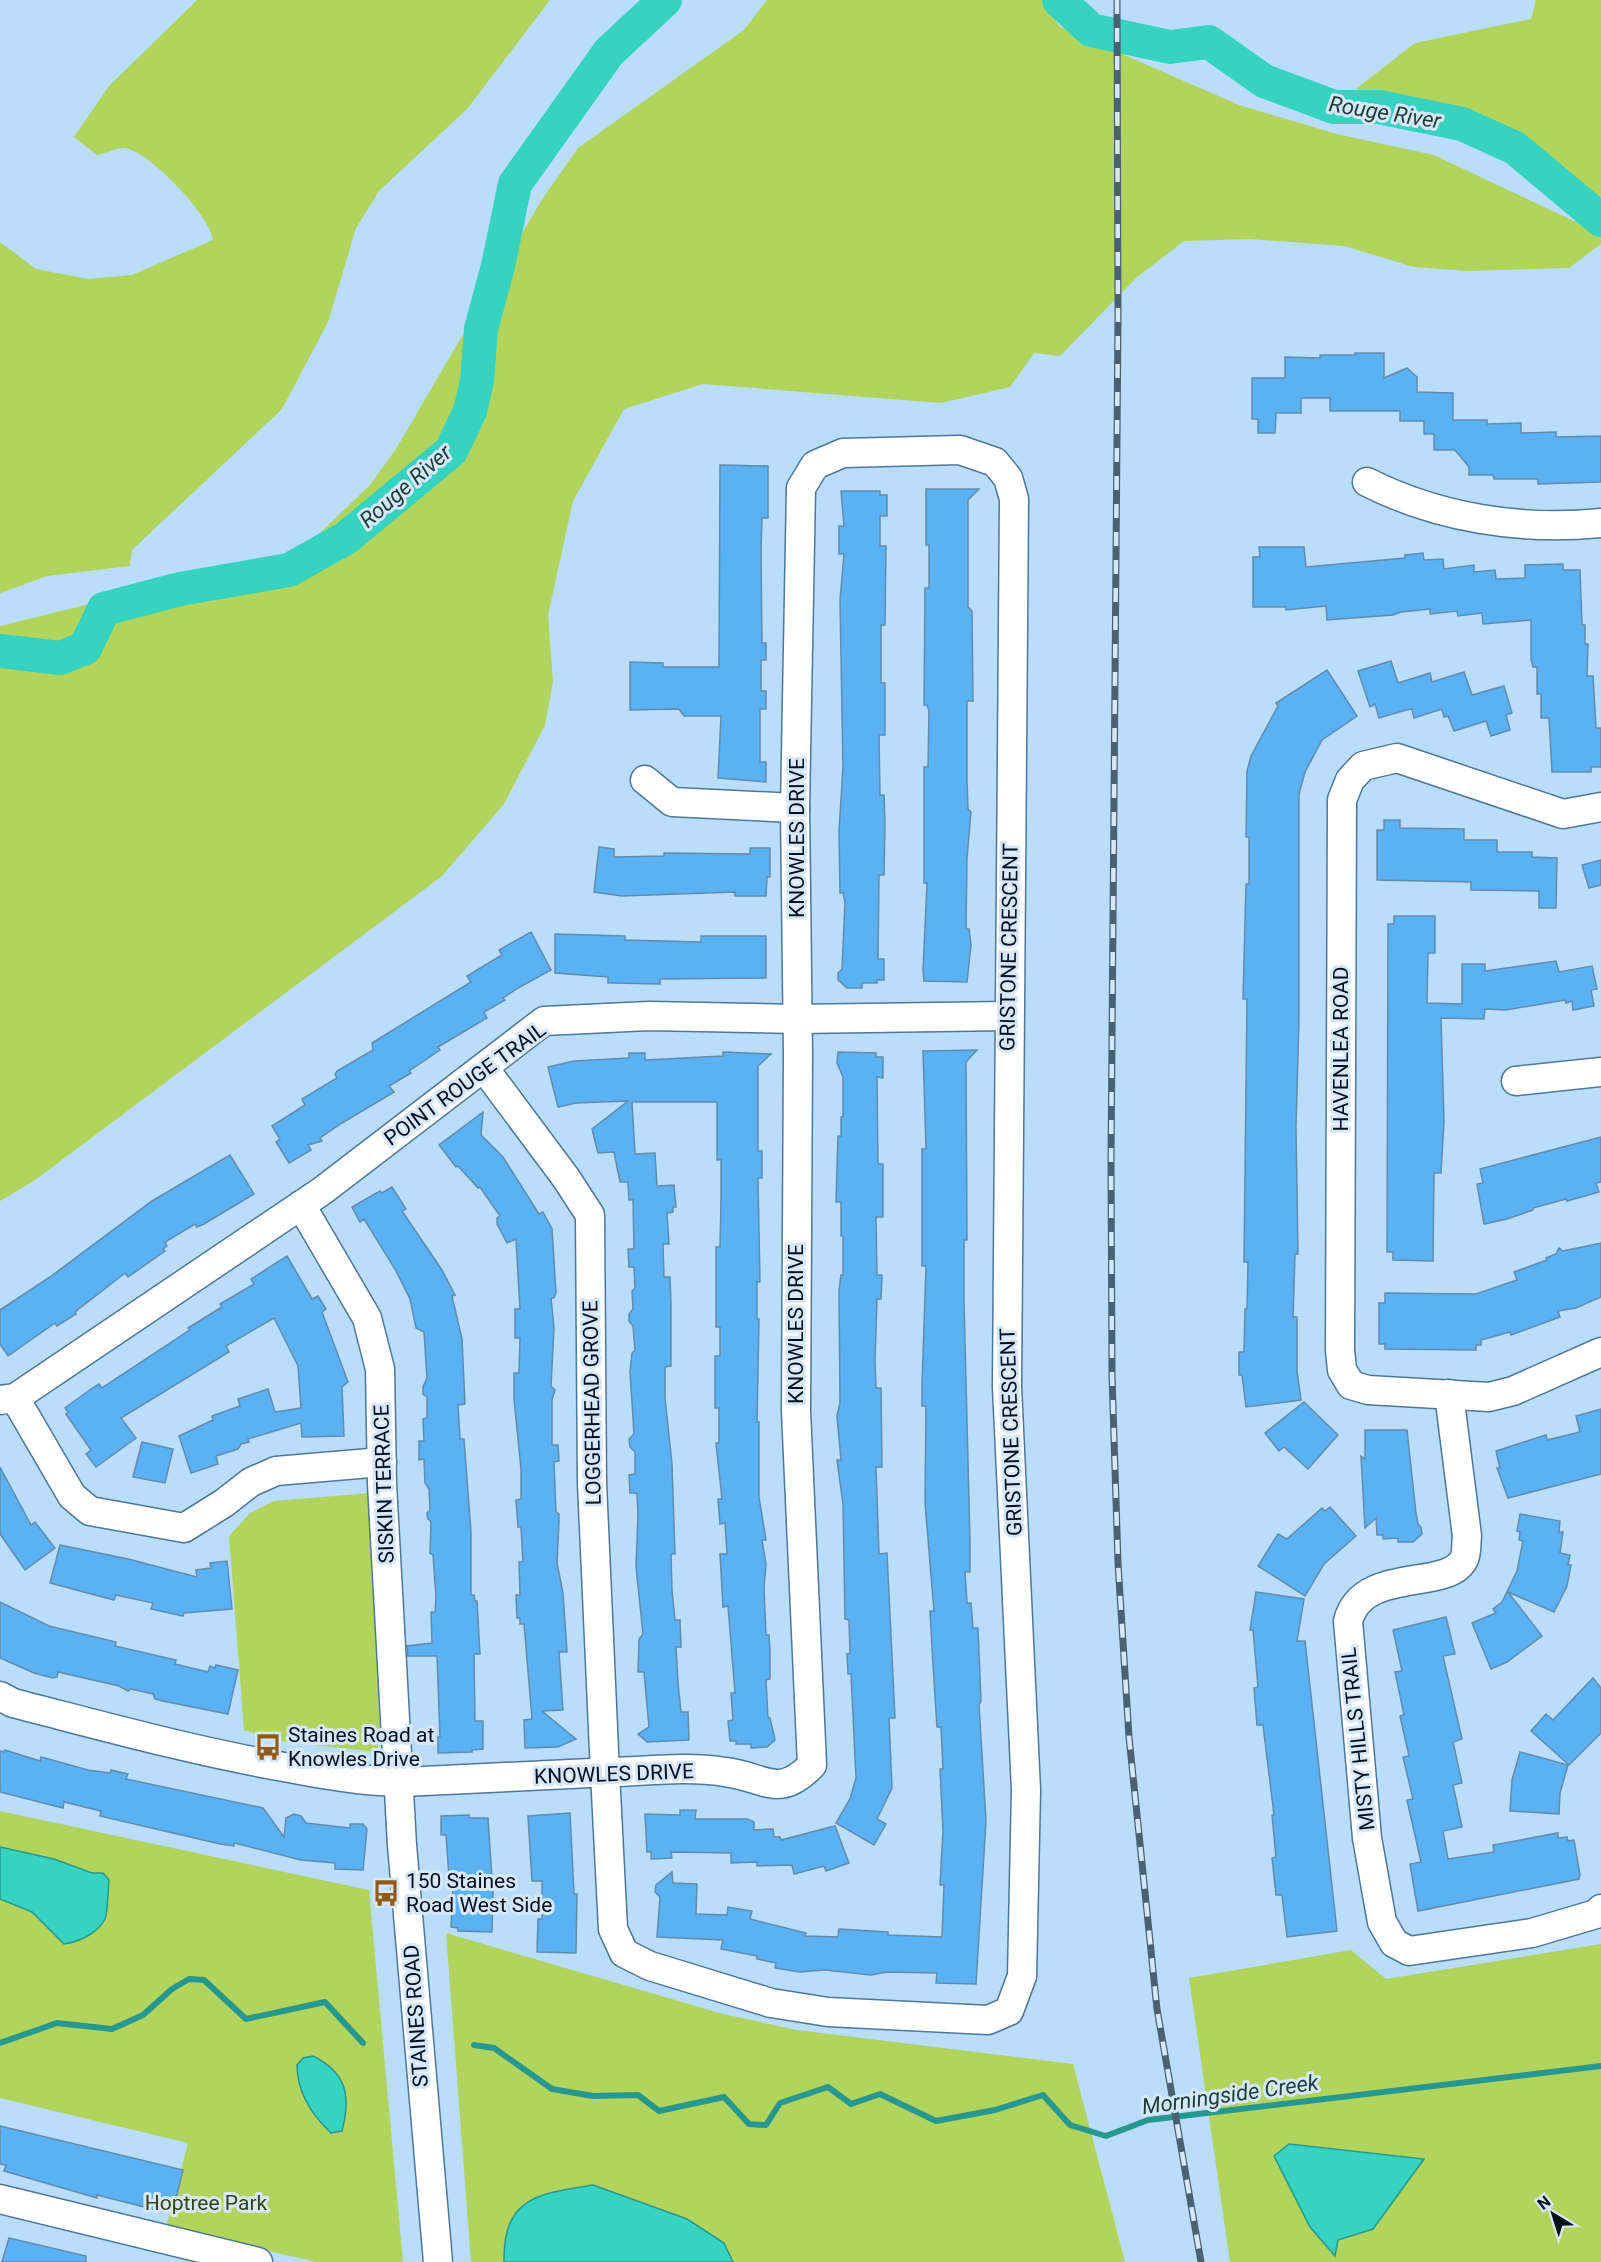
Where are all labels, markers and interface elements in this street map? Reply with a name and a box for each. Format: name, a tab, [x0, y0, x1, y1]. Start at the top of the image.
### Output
water label: Rouge River	[1327, 91, 1443, 134]
water label: Rouge River	[355, 439, 457, 533]
street label: KNOWLES DRIVE	[785, 758, 809, 918]
street label: GRISTONE CRESCENT	[995, 842, 1023, 1051]
street label: HAVENLEA ROAD	[1329, 966, 1353, 1132]
street label: POINT ROUGE TRAIL	[380, 1017, 550, 1151]
street label: KNOWLES DRIVE	[784, 1244, 808, 1404]
street label: LOGGERHEAD GROVE	[578, 1300, 606, 1506]
street label: GRISTONE CRESCENT	[995, 1327, 1027, 1536]
street label: SISKIN TERRACE	[369, 1404, 399, 1564]
street label: MISTY HILLS TRAIL	[1336, 1646, 1380, 1832]
place label: Staines Road at Knowles Drive	[288, 1723, 434, 1771]
bus stop icon: Staines Road at Knowles Drive	[253, 1732, 283, 1762]
street label: KNOWLES DRIVE	[534, 1759, 694, 1789]
place label: 150 Staines Road West Side	[406, 1869, 552, 1917]
bus stop icon: 150 Staines Road West Side	[371, 1878, 401, 1908]
street label: STAINES ROAD	[399, 1944, 433, 2088]
water label: Morningside Creek	[1140, 2070, 1321, 2119]
north arrow	[1523, 2184, 1583, 2244]
park label: Hoptree Park	[145, 2191, 268, 2215]
text: N	[1534, 2192, 1554, 2214]

